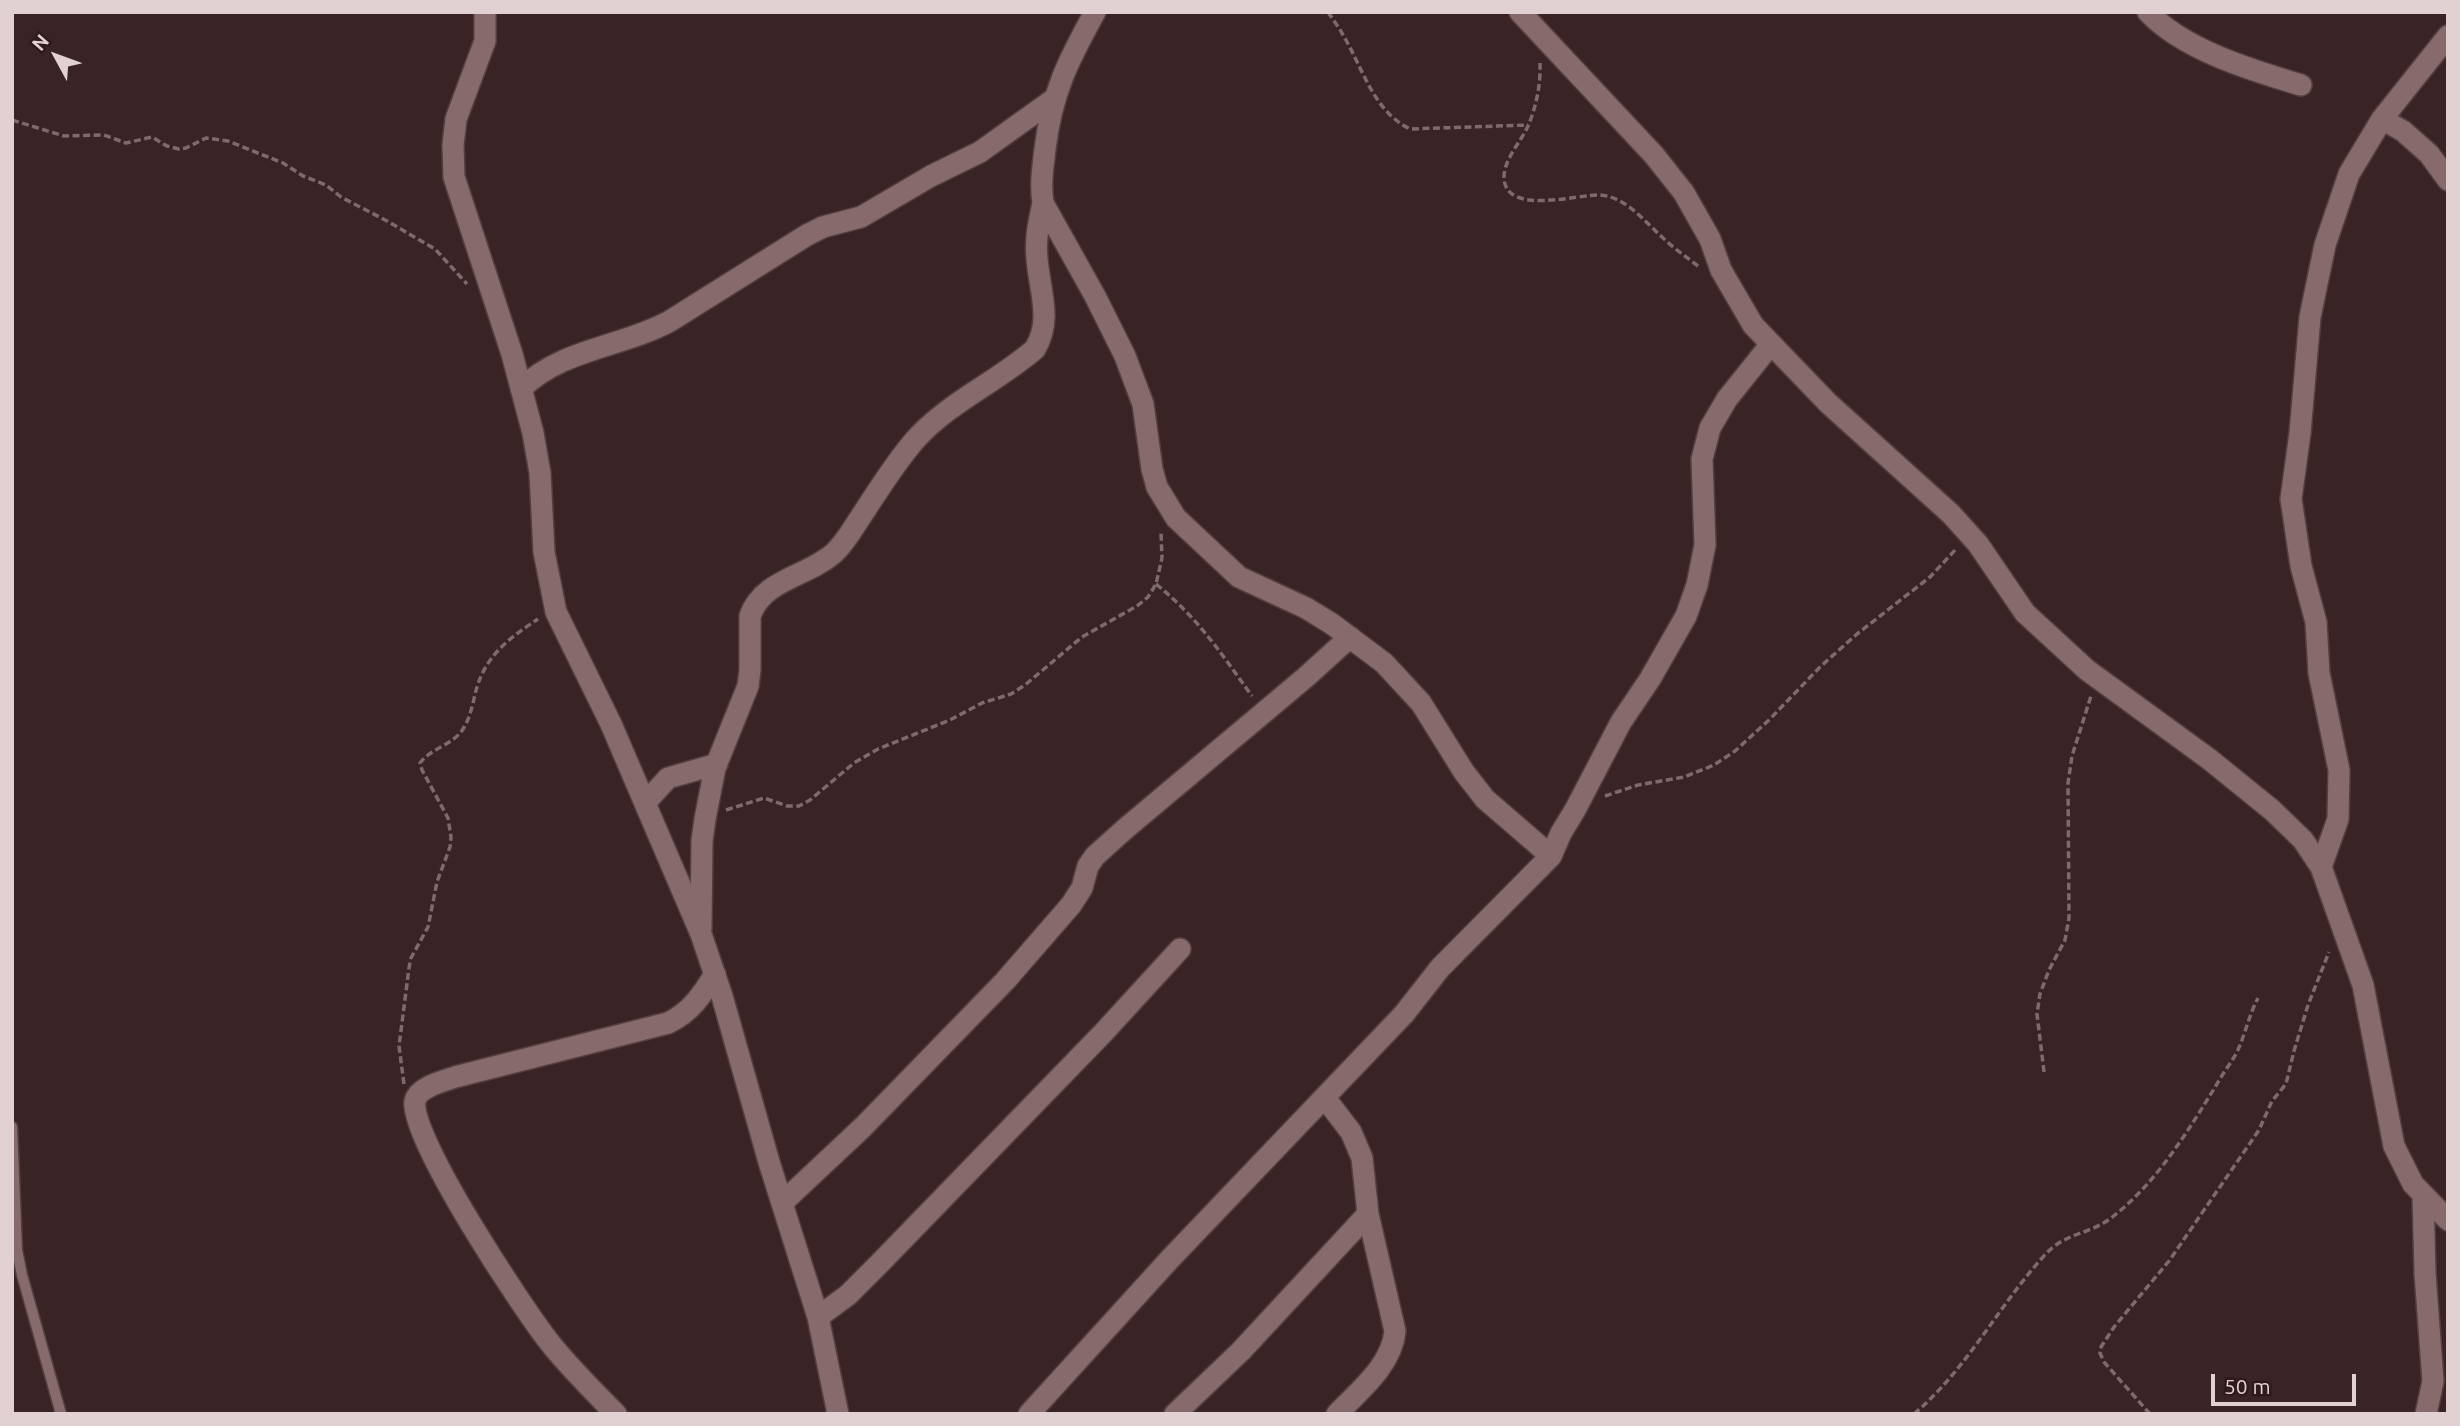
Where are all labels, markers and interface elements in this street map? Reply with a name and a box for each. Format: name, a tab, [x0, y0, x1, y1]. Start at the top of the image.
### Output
north arrow	[21, 21, 91, 91]
text: N	[27, 30, 53, 55]
scale bar	[2215, 1360, 2360, 1404]
text: 50 m	[2224, 1374, 2271, 1398]

